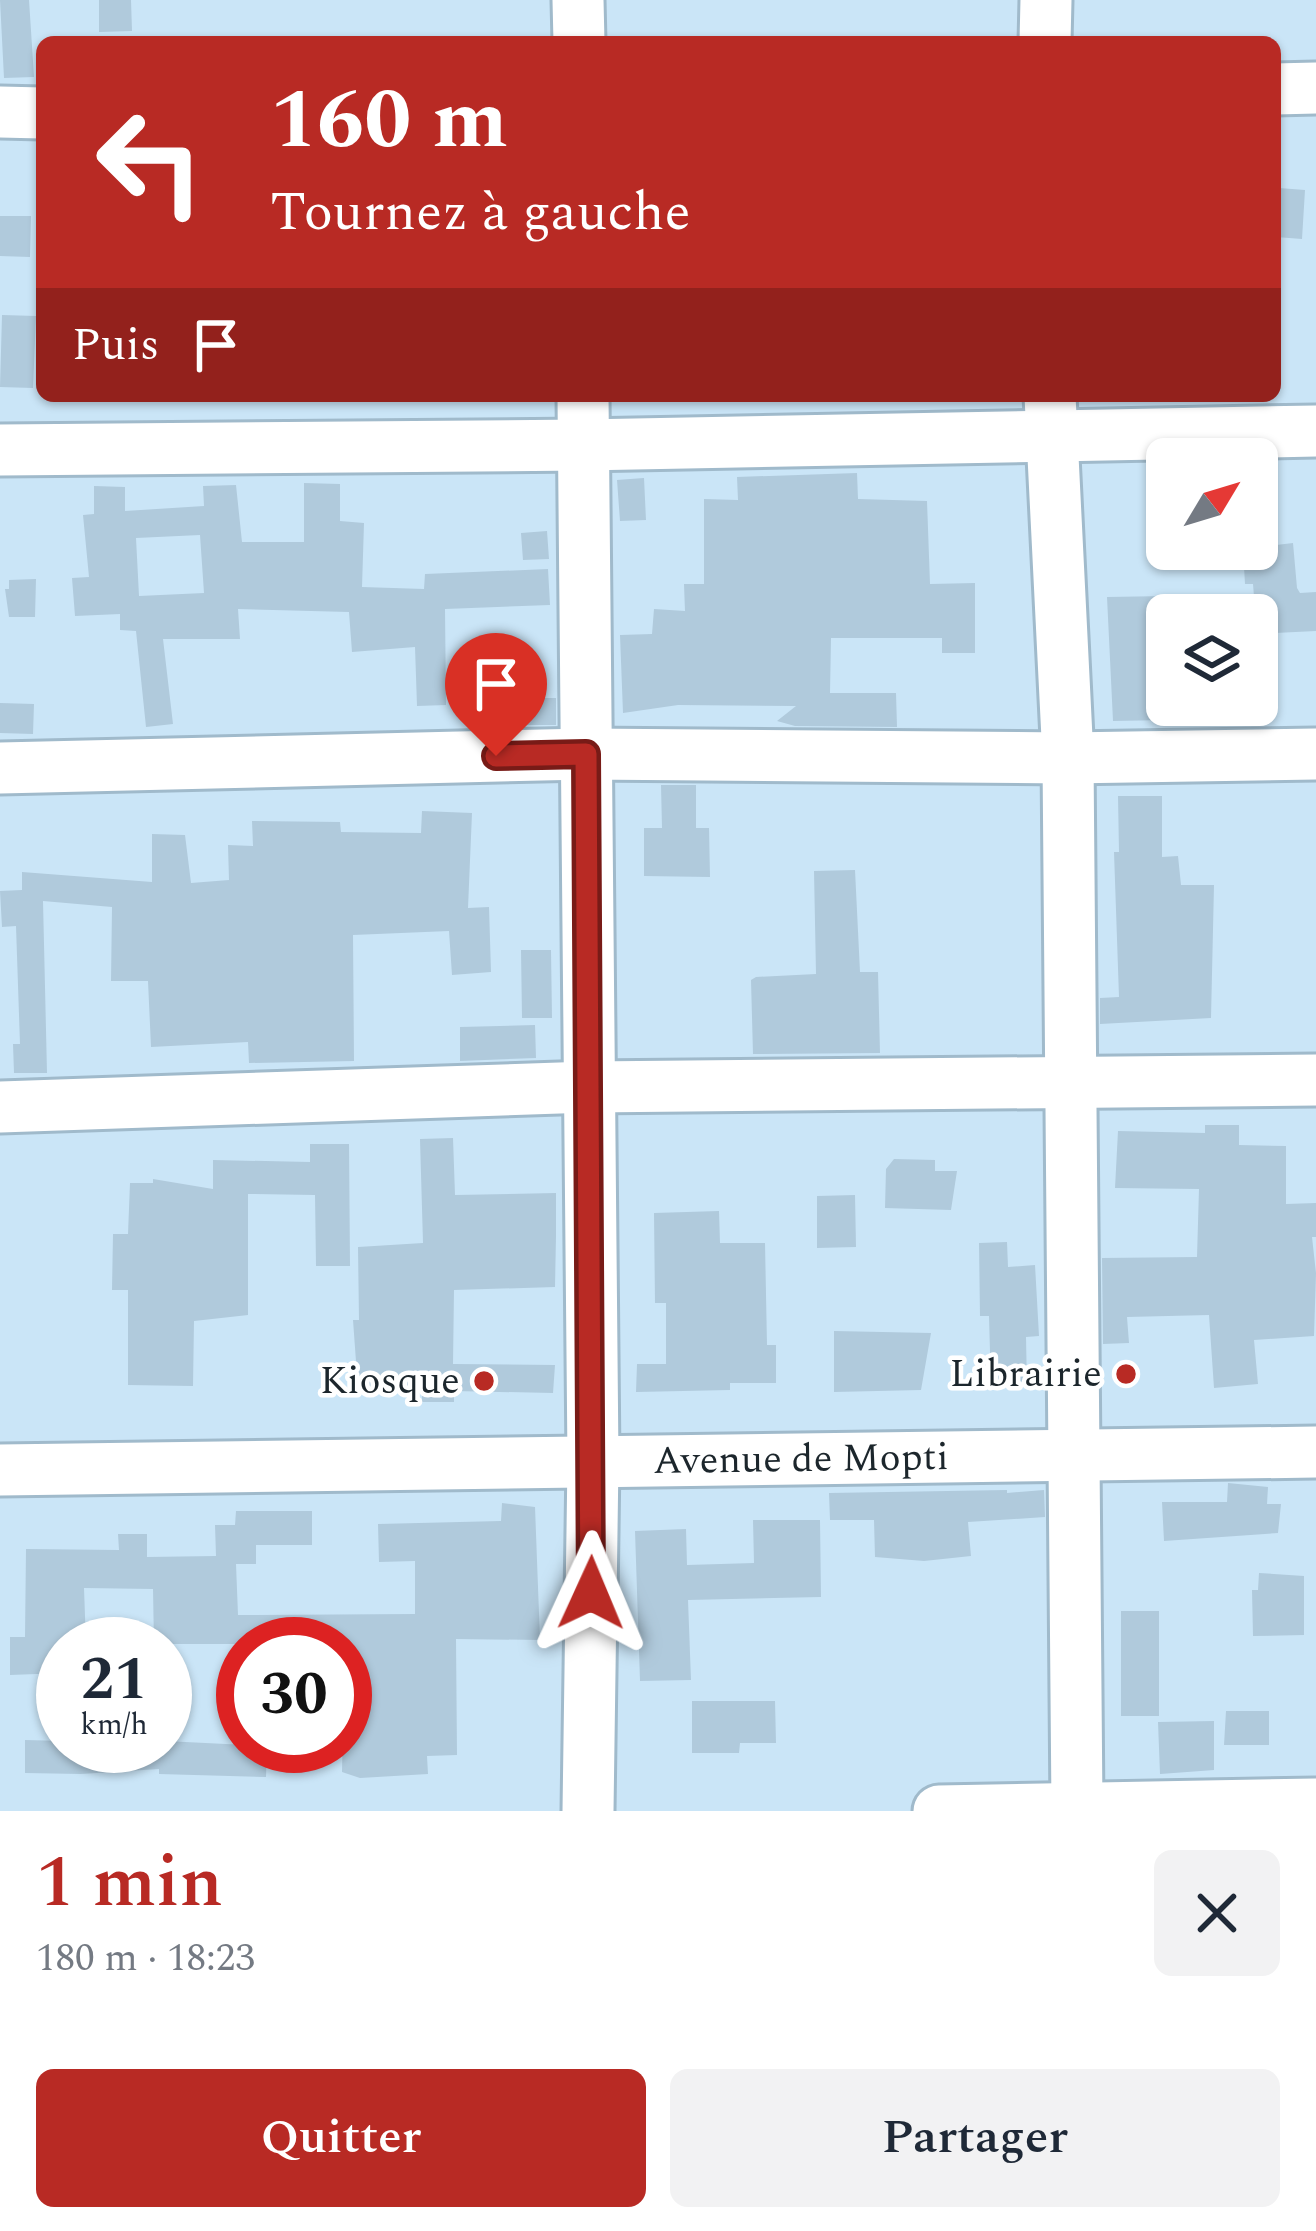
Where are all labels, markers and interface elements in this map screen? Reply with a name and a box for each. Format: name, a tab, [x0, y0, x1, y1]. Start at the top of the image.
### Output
text: 160 m	[270, 57, 508, 185]
icon: left	[72, 84, 228, 240]
text: Tournez à gauche	[270, 172, 691, 254]
text: Puis	[72, 311, 159, 380]
icon: arrive	[183, 312, 249, 378]
north arrow	[1146, 438, 1278, 570]
map controls	[1146, 438, 1278, 726]
button: layers	[1146, 594, 1278, 726]
pin	[445, 633, 547, 756]
icon: arrive	[463, 651, 529, 717]
place label: Librairie	[950, 1345, 1102, 1404]
place label: Kiosque	[320, 1352, 460, 1411]
marker: Librairie	[1113, 1361, 1139, 1387]
marker: Kiosque	[471, 1368, 497, 1394]
street label: Avenue de Mopti	[653, 1428, 949, 1491]
position arrow	[528, 1530, 654, 1656]
speed limit sign: 30	[216, 1617, 372, 1773]
text: 21	[80, 1634, 148, 1726]
text: km/h	[80, 1702, 148, 1748]
text: 1 min	[36, 1829, 223, 1938]
button: close	[1154, 1850, 1280, 1976]
text: 180 m · 18:23	[36, 1929, 255, 1988]
button: Quitter	[36, 2069, 646, 2207]
button: Partager	[670, 2069, 1280, 2207]

